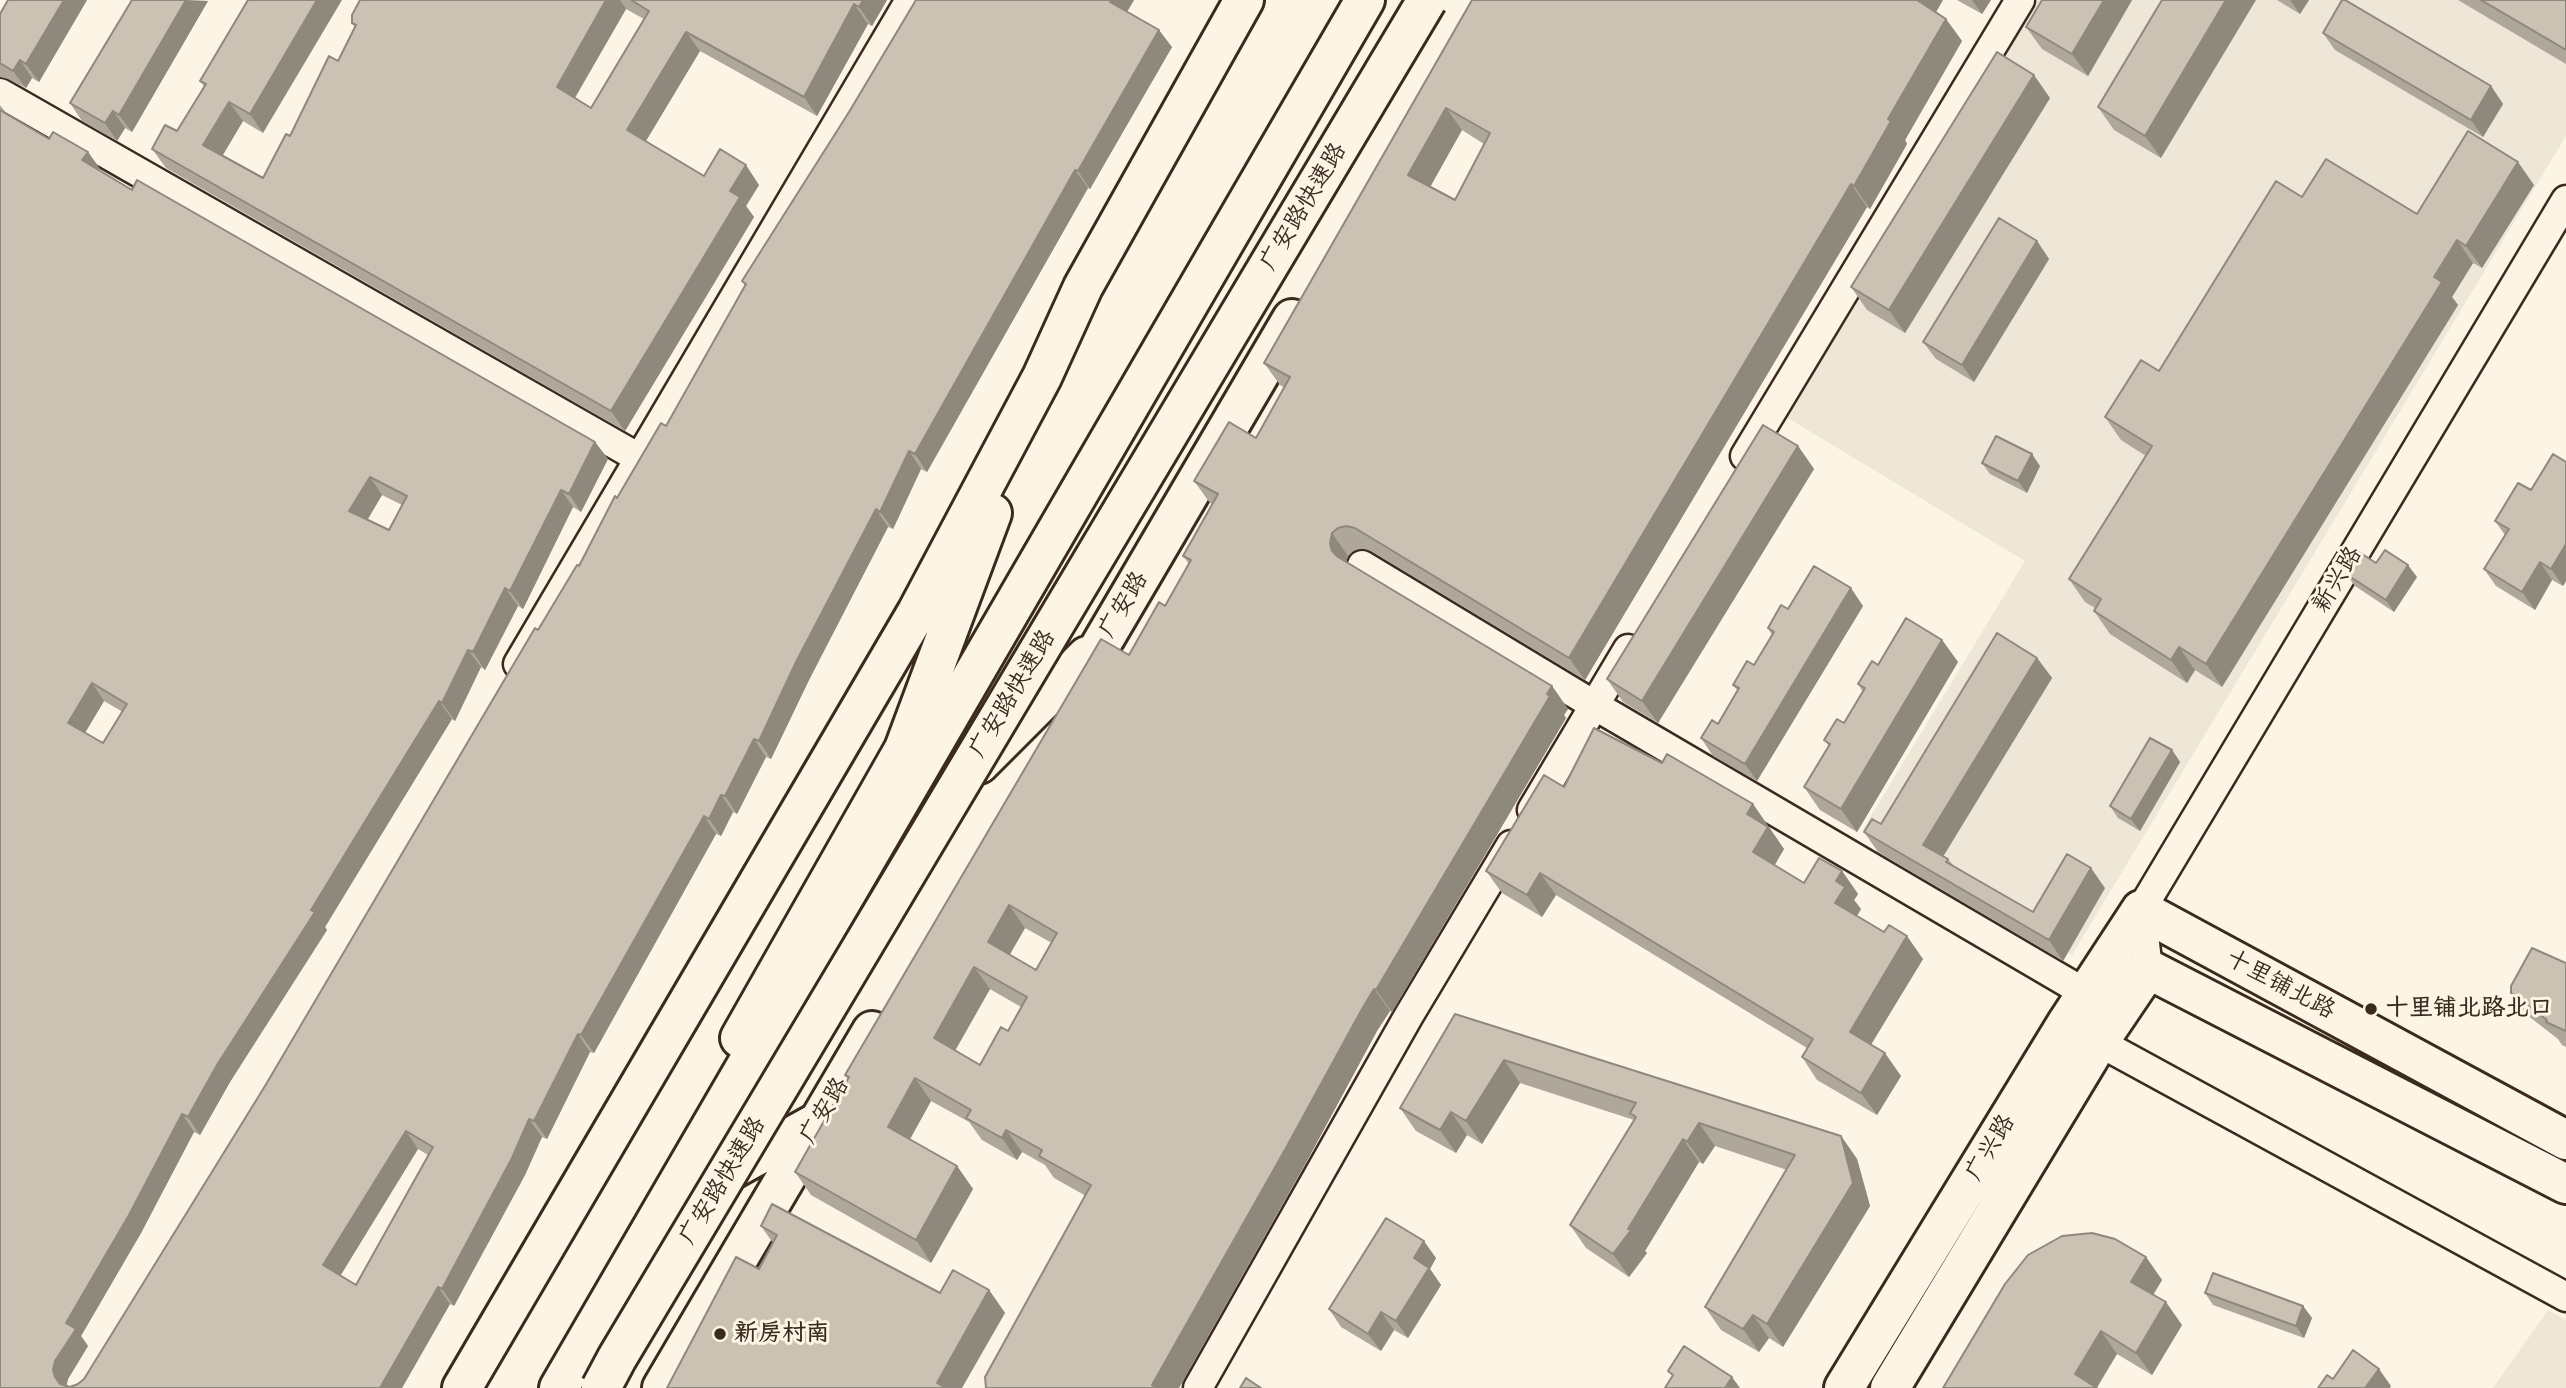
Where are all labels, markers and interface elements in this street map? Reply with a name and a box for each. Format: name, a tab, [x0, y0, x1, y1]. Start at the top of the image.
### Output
street label: 广安路快速路	[1255, 138, 1353, 276]
street label: 新兴路	[2307, 542, 2369, 618]
street label: 广安路	[1093, 567, 1155, 643]
street label: 广安路快速路	[964, 625, 1062, 763]
street label: 十里铺北路	[2220, 944, 2340, 1026]
place label: 十里铺北路北口	[2385, 995, 2553, 1023]
marker: 十里铺北路北口	[2363, 1001, 2379, 1017]
street label: 广安路	[794, 1073, 856, 1149]
street label: 广兴路	[1960, 1110, 2022, 1186]
street label: 广安路快速路	[674, 1112, 772, 1250]
place label: 新房村南	[734, 1320, 830, 1348]
marker: 新房村南	[712, 1326, 728, 1342]

